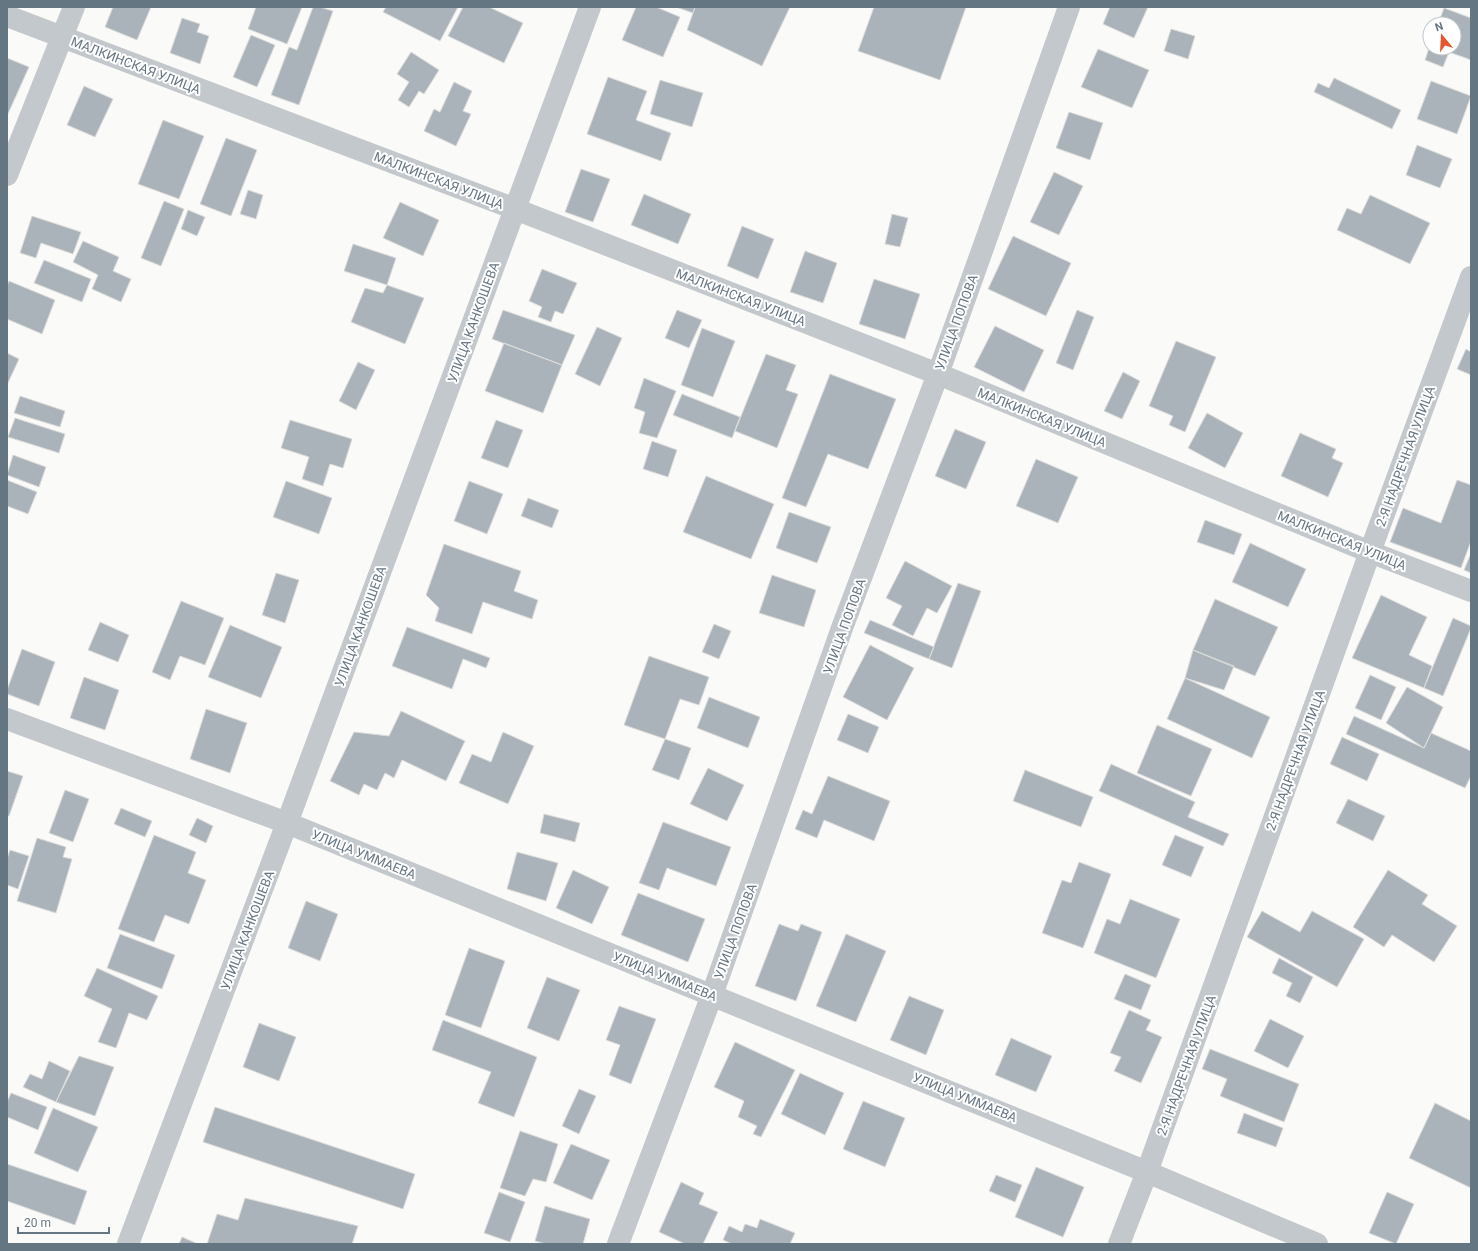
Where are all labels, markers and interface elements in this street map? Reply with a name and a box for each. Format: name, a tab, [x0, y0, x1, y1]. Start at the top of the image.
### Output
north arrow	[1422, 16, 1462, 56]
text: N	[1433, 20, 1445, 34]
street label: МАЛКИНСКАЯ УЛИЦА	[69, 34, 203, 97]
street label: МАЛКИНСКАЯ УЛИЦА	[372, 149, 506, 212]
street label: УЛИЦА КАНКОШЕВА	[445, 259, 502, 384]
street label: МАЛКИНСКАЯ УЛИЦА	[674, 266, 808, 329]
street label: УЛИЦА ПОПОВА	[932, 272, 981, 372]
street label: 2-Я НАДРЕЧНАЯ УЛИЦА	[1373, 383, 1438, 528]
street label: МАЛКИНСКАЯ УЛИЦА	[975, 385, 1109, 450]
street label: МАЛКИНСКАЯ УЛИЦА	[1275, 508, 1409, 573]
street label: УЛИЦА КАНКОШЕВА	[332, 563, 389, 688]
street label: УЛИЦА ПОПОВА	[820, 576, 869, 676]
street label: 2-Я НАДРЕЧНАЯ УЛИЦА	[1263, 687, 1328, 832]
street label: УЛИЦА УММАЕВА	[310, 827, 419, 882]
street label: УЛИЦА КАНКОШЕВА	[218, 868, 277, 992]
street label: УЛИЦА ПОПОВА	[711, 881, 760, 981]
street label: УЛИЦА УММАЕВА	[611, 949, 720, 1004]
street label: 2-Я НАДРЕЧНАЯ УЛИЦА	[1154, 992, 1219, 1137]
street label: УЛИЦА УММАЕВА	[911, 1070, 1020, 1125]
scale bar	[18, 1209, 109, 1235]
text: 20 m	[24, 1216, 51, 1230]

